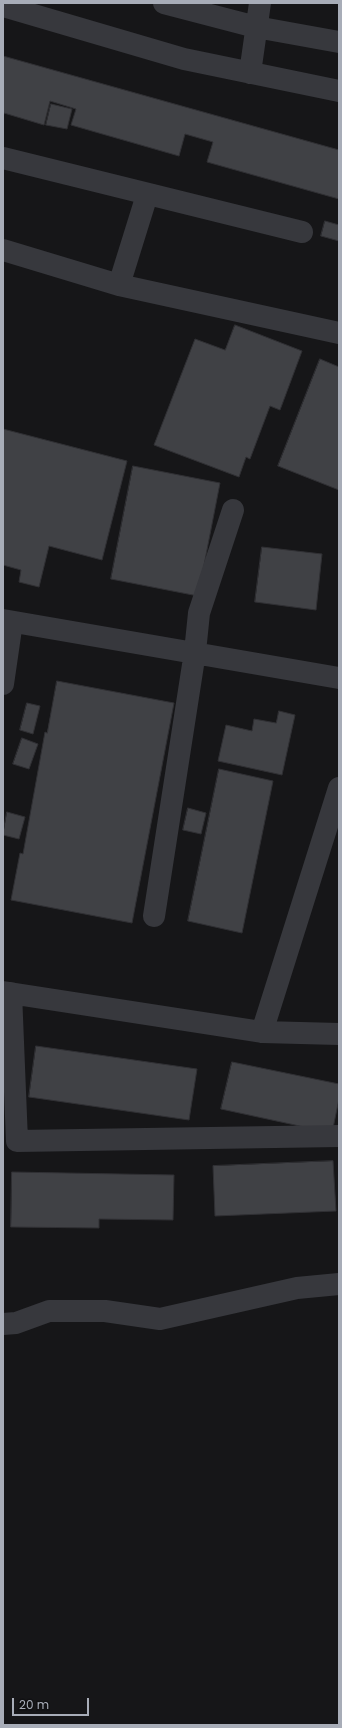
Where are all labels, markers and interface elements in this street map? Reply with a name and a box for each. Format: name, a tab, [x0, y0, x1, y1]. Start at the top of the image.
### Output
scale bar	[14, 1690, 91, 1716]
text: 20 m	[19, 1696, 49, 1713]

